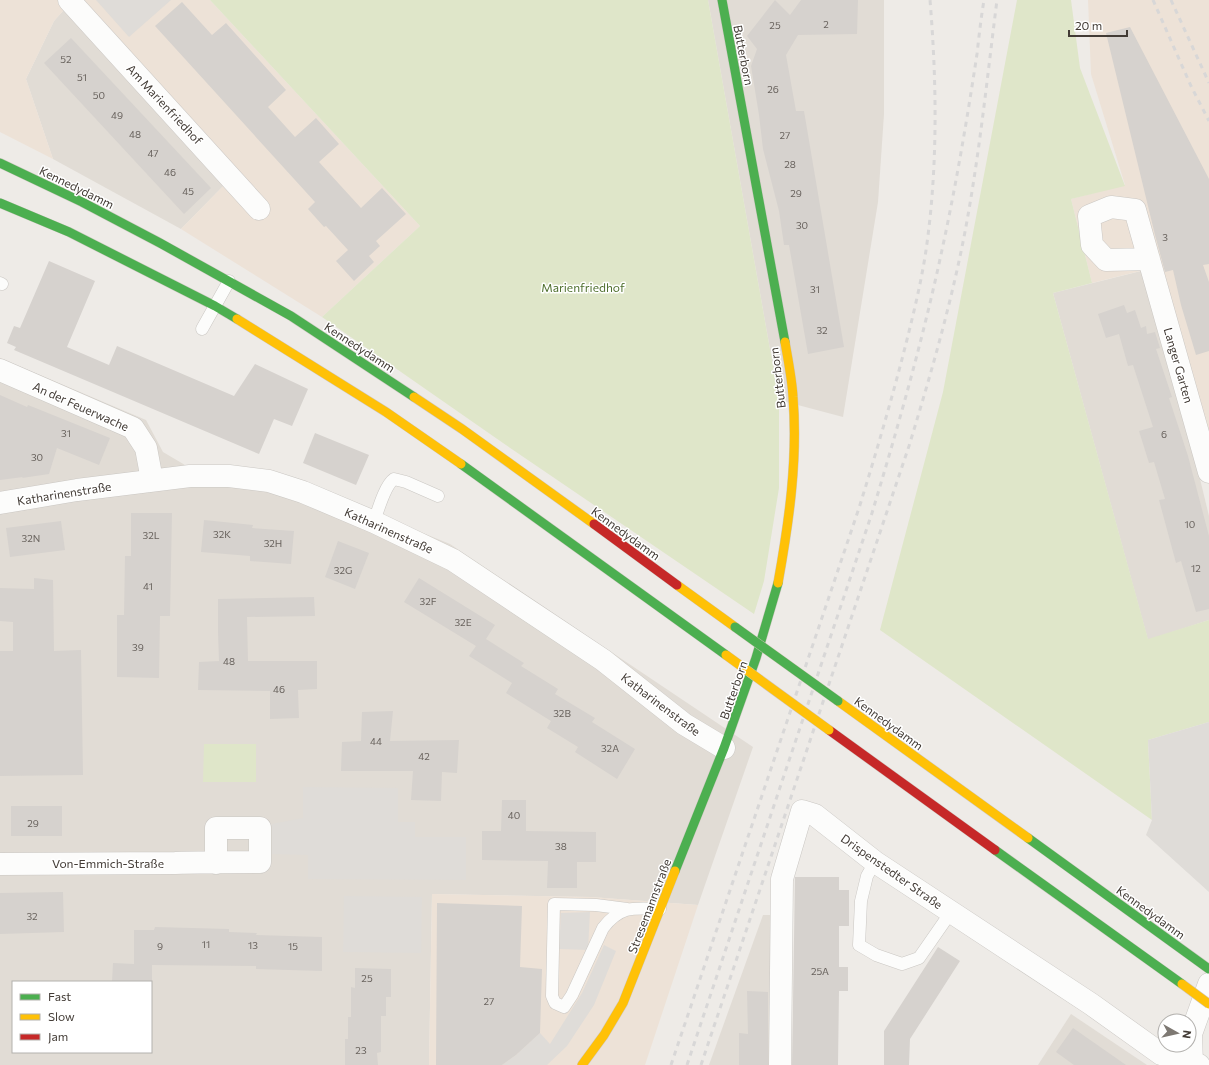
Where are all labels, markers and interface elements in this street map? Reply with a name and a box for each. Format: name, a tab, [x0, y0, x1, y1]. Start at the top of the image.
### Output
scale bar	[1069, 12, 1127, 38]
house number: 2	[823, 18, 829, 30]
text: 20 m	[1075, 18, 1102, 32]
house number: 25	[769, 19, 781, 31]
street label: Butterborn	[731, 24, 757, 86]
house number: 52	[60, 53, 72, 65]
street label: Am Marienfriedhof	[124, 61, 206, 147]
house number: 51	[77, 71, 87, 83]
house number: 26	[767, 83, 779, 95]
house number: 50	[93, 89, 105, 101]
house number: 49	[111, 109, 123, 121]
house number: 48	[129, 128, 141, 140]
house number: 27	[780, 129, 790, 141]
house number: 47	[147, 147, 159, 159]
house number: 28	[784, 158, 796, 170]
street label: Kennedydamm	[37, 163, 117, 211]
house number: 46	[164, 166, 176, 178]
house number: 45	[182, 185, 194, 197]
house number: 29	[790, 187, 802, 199]
house number: 30	[796, 219, 808, 231]
house number: 3	[1162, 231, 1168, 243]
park label: Marienfriedhof	[541, 280, 625, 294]
house number: 31	[810, 283, 820, 295]
street label: Kennedydamm	[322, 319, 398, 375]
house number: 32	[816, 324, 828, 336]
street label: Langer Garten	[1162, 326, 1196, 404]
street label: Butterborn	[766, 347, 788, 409]
street label: An der Feuerwache	[31, 379, 131, 433]
house number: 31	[61, 427, 71, 439]
house number: 6	[1161, 428, 1167, 440]
house number: 30	[31, 451, 43, 463]
street label: Katharinenstraße	[16, 479, 112, 507]
street label: Kennedydamm	[589, 503, 663, 563]
street label: Katharinenstraße	[343, 504, 435, 556]
house number: 10	[1185, 518, 1195, 530]
house number: 32K	[213, 528, 231, 540]
house number: 32L	[143, 529, 160, 541]
house number: 32N	[22, 532, 40, 544]
house number: 32H	[264, 537, 282, 549]
house number: 12	[1191, 562, 1201, 574]
house number: 32G	[334, 564, 352, 576]
house number: 41	[143, 580, 153, 592]
house number: 32F	[420, 595, 437, 607]
house number: 32E	[454, 616, 472, 628]
house number: 39	[132, 641, 144, 653]
house number: 48	[223, 655, 235, 667]
street label: Butterborn	[716, 659, 750, 721]
street label: Katharinenstraße	[619, 670, 703, 738]
house number: 46	[273, 683, 285, 695]
street label: Kennedydamm	[852, 693, 926, 753]
house number: 32B	[553, 707, 571, 719]
house number: 44	[370, 735, 382, 747]
house number: 32A	[601, 742, 619, 754]
house number: 42	[418, 750, 430, 762]
house number: 40	[508, 809, 520, 821]
house number: 29	[27, 817, 39, 829]
street label: Drispenstedter Straße	[839, 831, 945, 911]
house number: 38	[555, 840, 567, 852]
street label: Von-Emmich-Straße	[52, 856, 164, 870]
street label: Stresemannstraße	[625, 857, 673, 955]
street label: Kennedydamm	[1114, 882, 1188, 942]
house number: 32	[26, 910, 38, 922]
house number: 11	[202, 938, 210, 950]
house number: 13	[248, 939, 258, 951]
house number: 9	[157, 940, 163, 952]
house number: 15	[288, 940, 298, 952]
house number: 25A	[811, 965, 829, 977]
house number: 25	[361, 972, 373, 984]
legend	[12, 981, 152, 1053]
text: Fast	[48, 989, 71, 1003]
house number: 27	[484, 995, 494, 1007]
text: Slow	[48, 1009, 75, 1023]
north arrow	[1157, 1013, 1197, 1053]
text: Jam	[48, 1029, 68, 1044]
text: N	[1180, 1029, 1194, 1039]
house number: 23	[355, 1044, 367, 1056]

